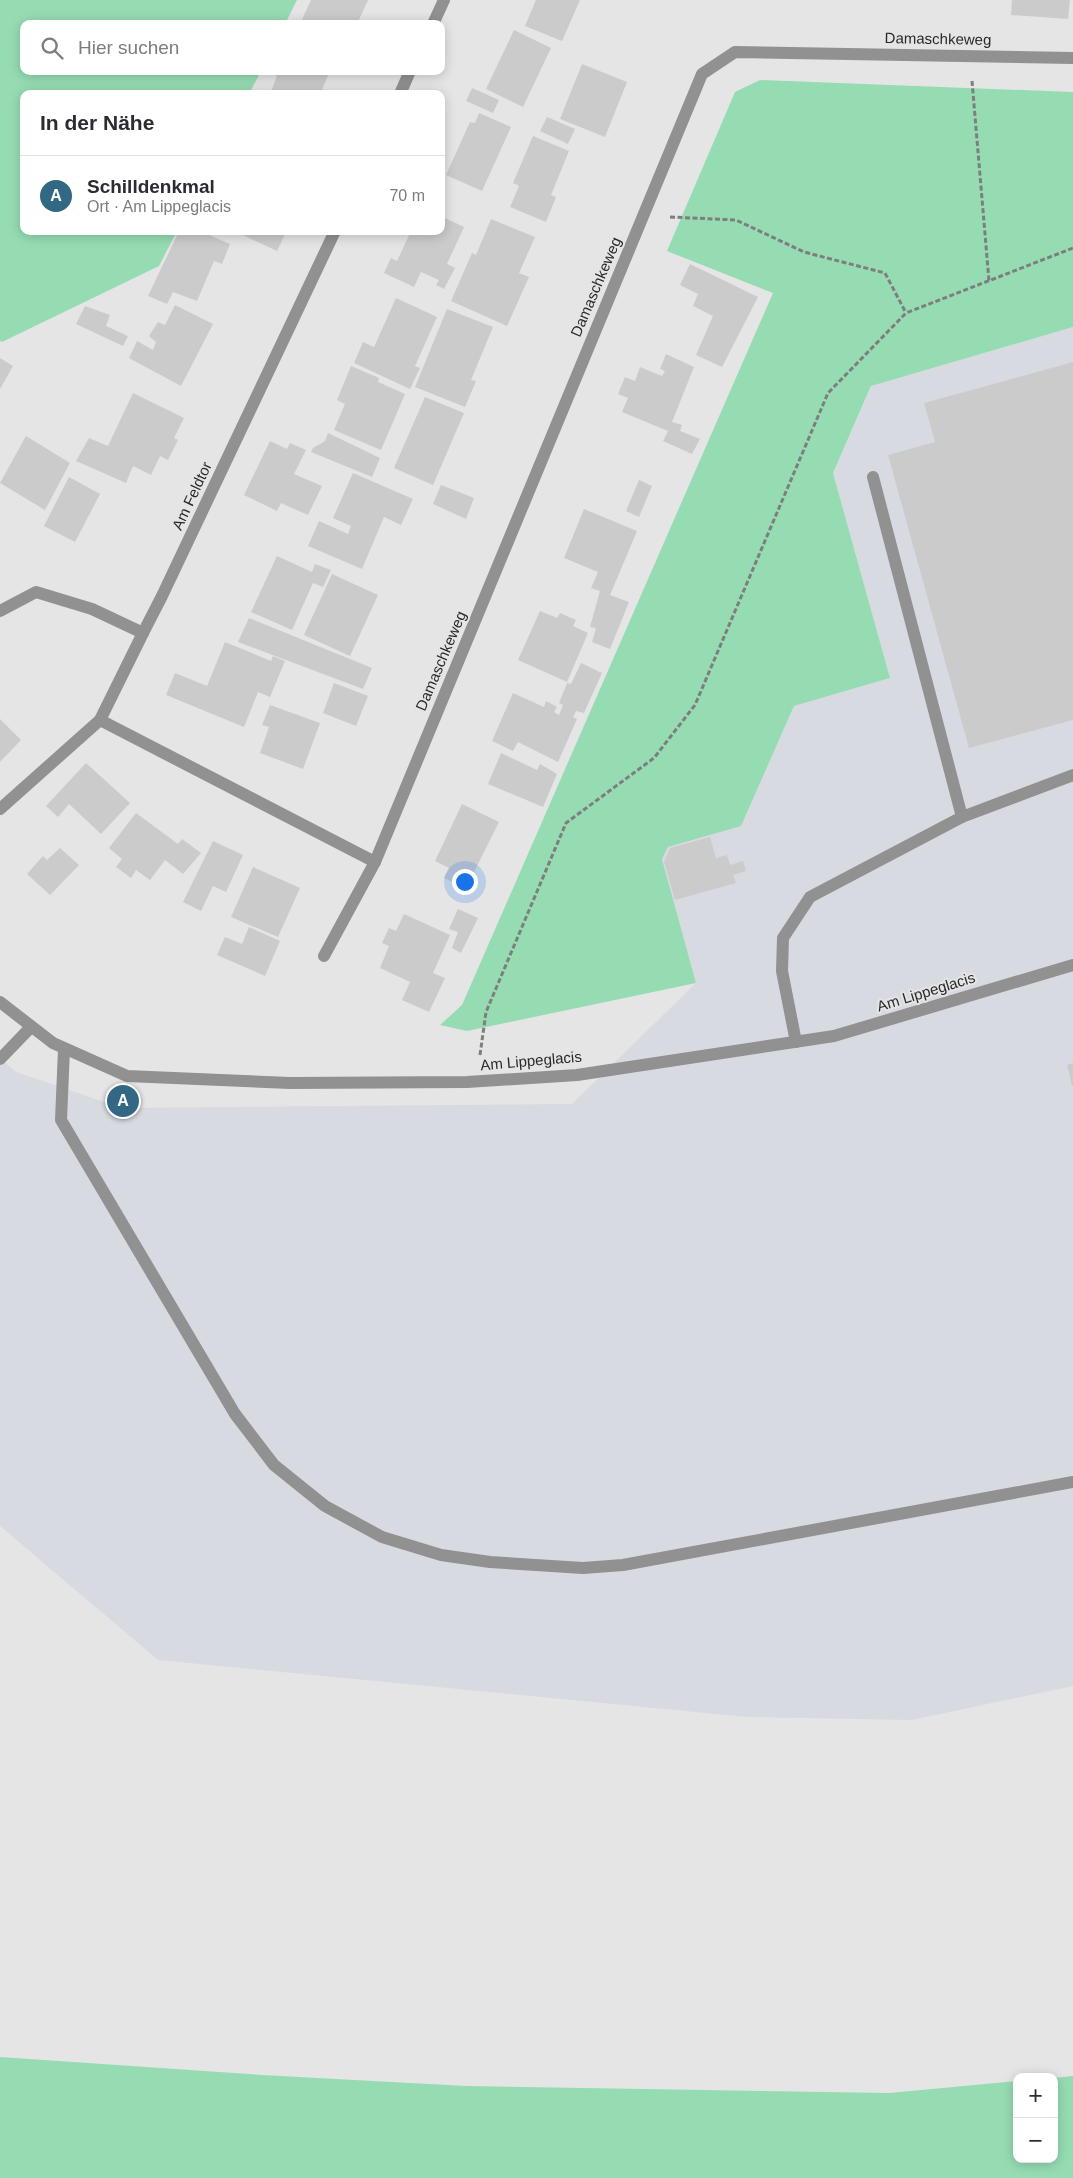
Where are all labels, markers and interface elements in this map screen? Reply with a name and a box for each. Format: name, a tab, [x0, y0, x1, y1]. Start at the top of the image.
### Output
search box	[20, 20, 445, 75]
street label: Damaschkeweg	[885, 29, 992, 48]
icon: search	[38, 34, 66, 62]
text: Hier suchen	[78, 37, 179, 58]
text: In der Nähe	[40, 111, 154, 134]
text: Schilldenkmal	[87, 176, 215, 197]
text: A	[50, 187, 62, 204]
text: 70 m	[389, 187, 425, 204]
text: Ort · Am Lippeglacis	[87, 198, 231, 215]
street label: Damaschkeweg	[567, 234, 624, 339]
street label: Am Feldtor	[168, 459, 215, 533]
street label: Damaschkeweg	[412, 608, 469, 713]
your location	[452, 869, 478, 895]
street label: Am Lippeglacis	[875, 969, 977, 1015]
street label: Am Lippeglacis	[480, 1048, 582, 1073]
pin: A	[107, 1082, 139, 1120]
map controls	[1013, 2073, 1058, 2163]
button: +	[1013, 2073, 1058, 2118]
button: −	[1013, 2118, 1058, 2163]

